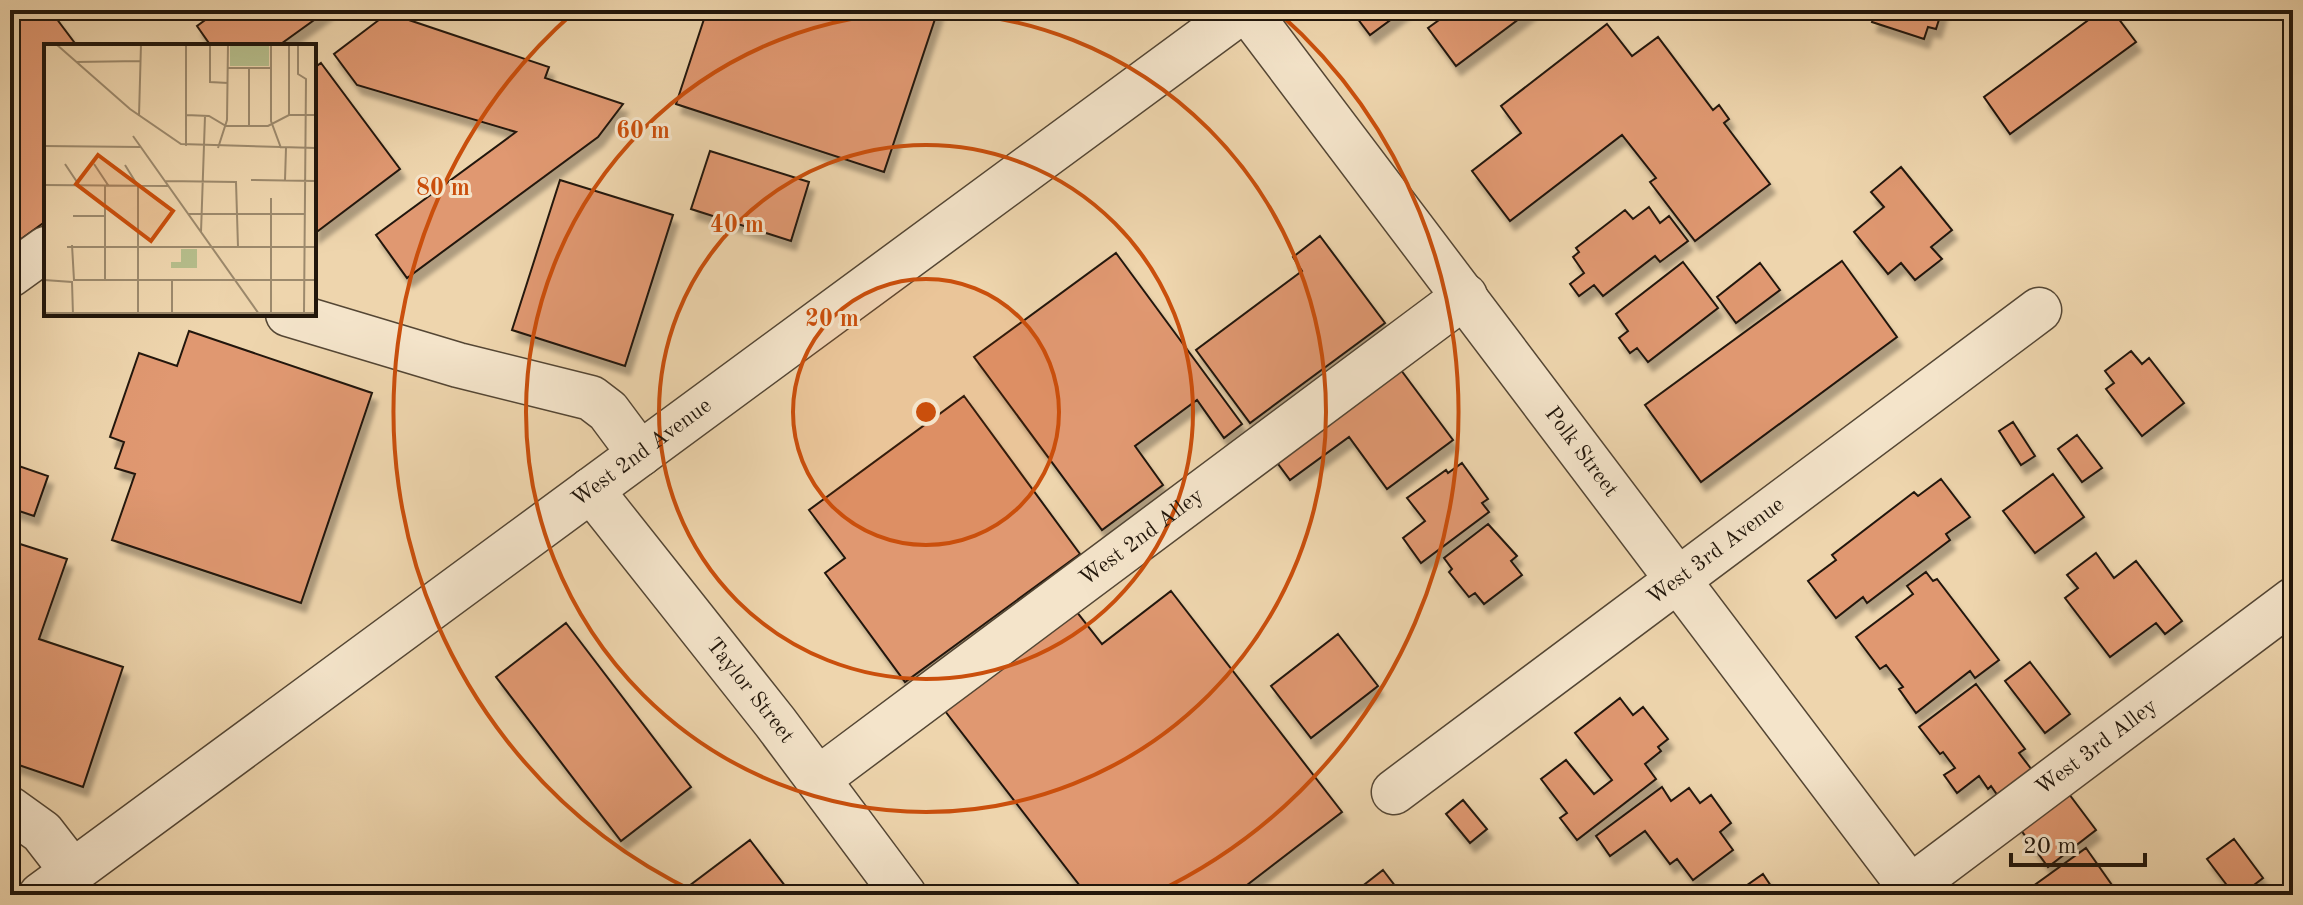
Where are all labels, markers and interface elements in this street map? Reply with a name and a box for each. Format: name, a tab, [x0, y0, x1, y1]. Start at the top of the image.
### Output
inset map	[44, 44, 316, 316]
text: 60 m	[616, 120, 670, 144]
text: 80 m	[416, 177, 470, 201]
text: 40 m	[710, 214, 764, 238]
text: 20 m	[805, 308, 859, 332]
street label: West 2nd Avenue	[568, 394, 716, 511]
centre of rings	[912, 398, 940, 426]
street label: Polk Street	[1540, 403, 1622, 501]
street label: West 2nd Alley	[1076, 484, 1208, 590]
street label: West 3rd Avenue	[1644, 493, 1788, 609]
street label: Taylor Street	[702, 634, 798, 747]
street label: West 3rd Alley	[2032, 695, 2162, 800]
scale bar	[2011, 817, 2145, 867]
text: 20 m	[2023, 835, 2077, 859]

